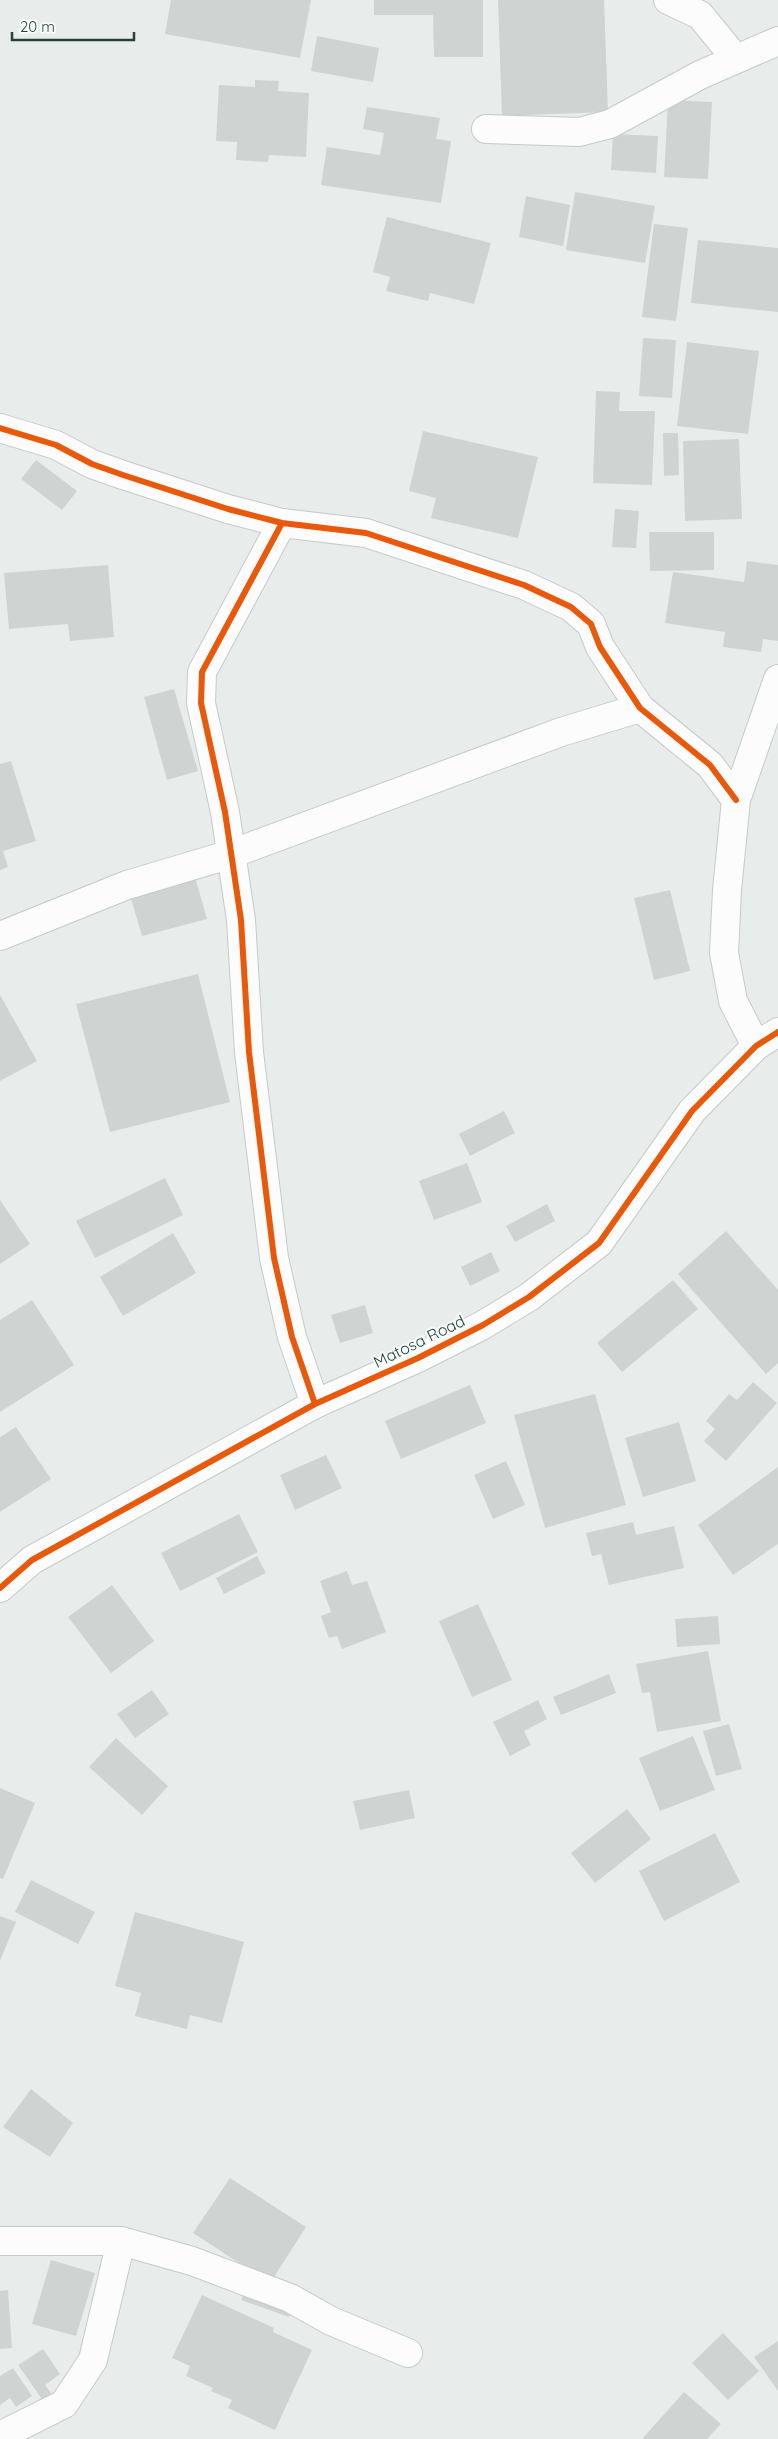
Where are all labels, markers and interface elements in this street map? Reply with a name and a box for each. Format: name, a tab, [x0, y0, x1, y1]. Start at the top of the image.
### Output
scale bar	[12, 10, 135, 42]
text: 20 m	[20, 17, 55, 36]
street label: Matosa Road	[370, 1310, 468, 1372]

